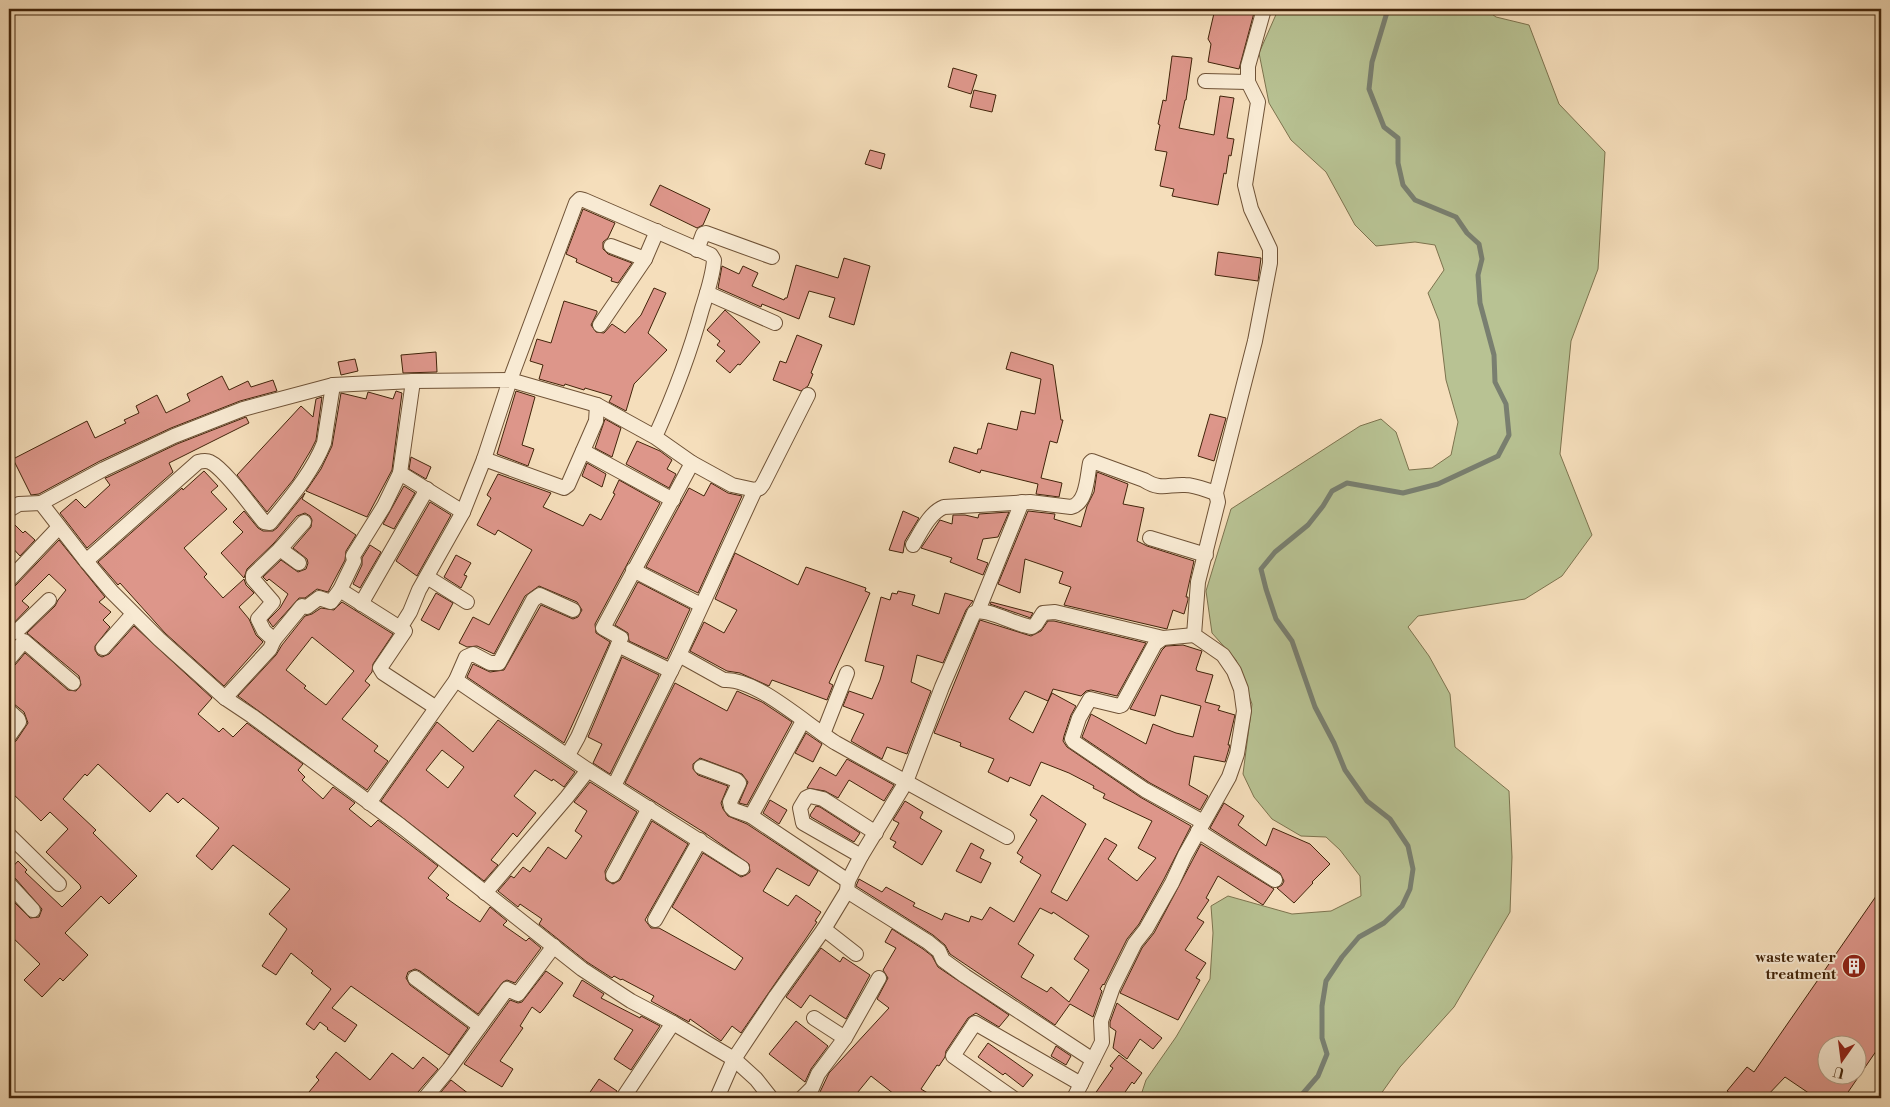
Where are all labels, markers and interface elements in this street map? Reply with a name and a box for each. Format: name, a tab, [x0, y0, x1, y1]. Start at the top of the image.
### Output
place label: waste water treatment	[1755, 948, 1837, 984]
building icon: waste water treatment	[1841, 953, 1867, 979]
north arrow	[1818, 1034, 1868, 1084]
text: U	[1832, 1062, 1847, 1082]

